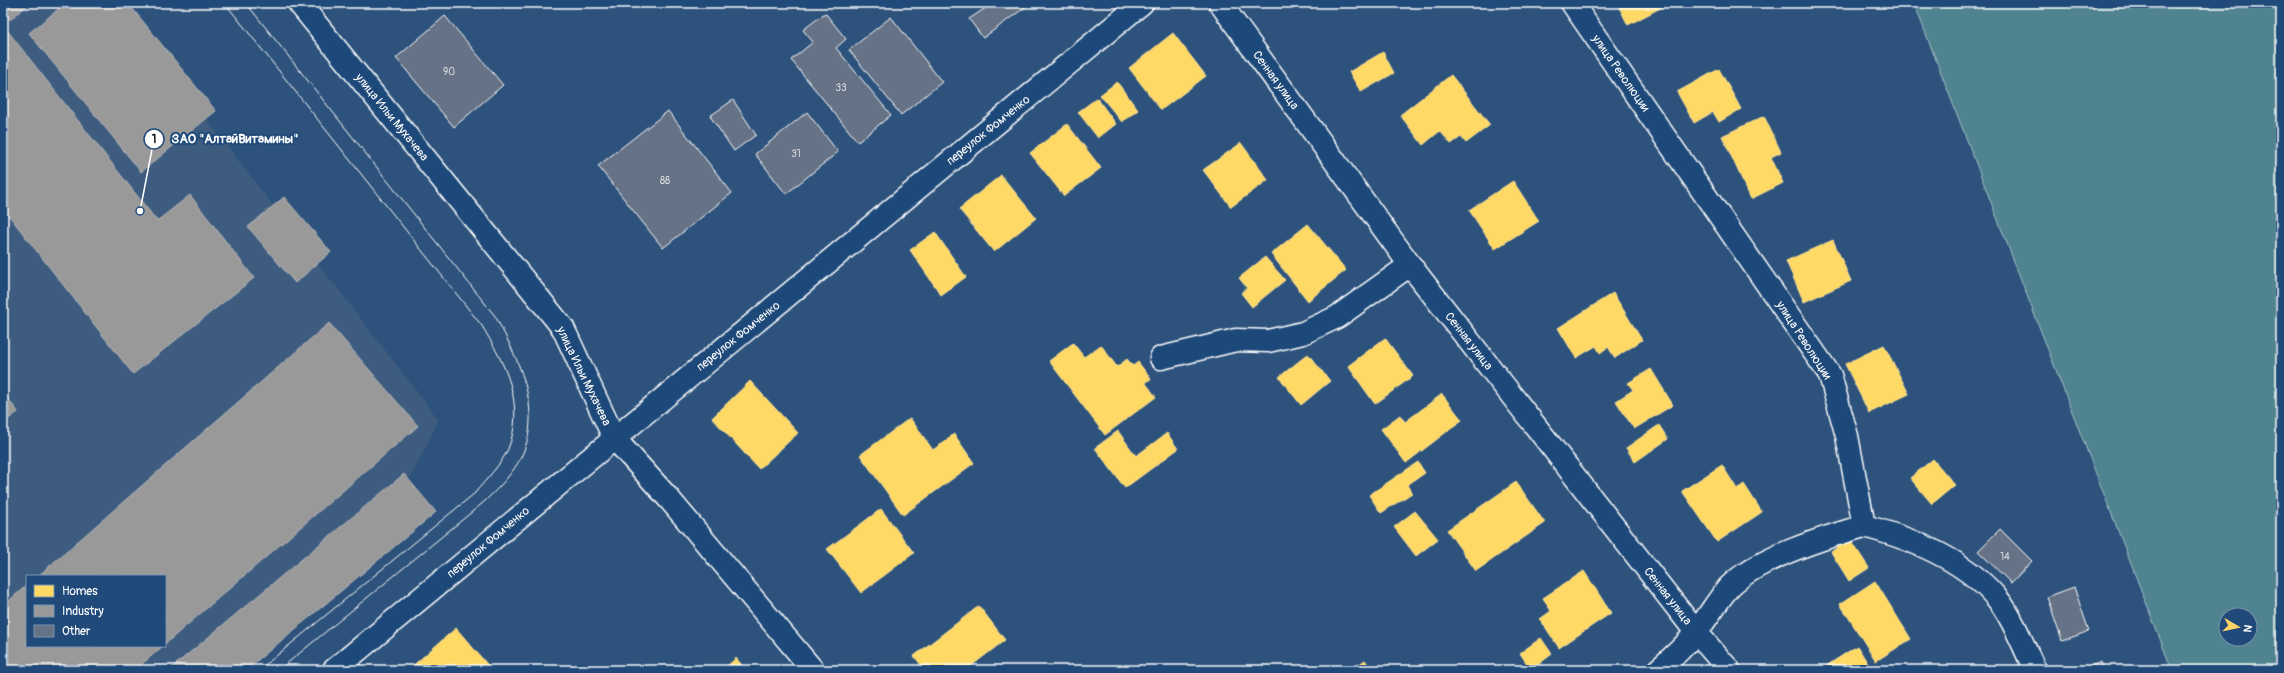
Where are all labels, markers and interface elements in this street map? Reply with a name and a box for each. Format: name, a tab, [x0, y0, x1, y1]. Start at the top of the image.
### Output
street label: улица Революции	[1588, 31, 1653, 115]
street label: Сенная улица	[1249, 48, 1302, 113]
house number: 90	[443, 66, 455, 78]
street label: улица Ильи Мухачева	[351, 70, 432, 164]
house number: 33	[835, 82, 847, 94]
street label: переулок Фомченко	[943, 92, 1034, 169]
callout: ЗАО "АлтайВитамины"	[144, 126, 307, 151]
text: ЗАО "АлтайВитамины"	[172, 131, 298, 147]
text: 1	[152, 132, 156, 147]
house number: 31	[791, 148, 801, 160]
house number: 88	[660, 175, 670, 187]
street label: улица Революции	[1772, 297, 1835, 383]
street label: переулок Фомченко	[693, 298, 784, 375]
street label: Сенная улица	[1441, 309, 1496, 373]
street label: улица Ильи Мухачева	[553, 323, 614, 429]
street label: переулок Фомченко	[444, 503, 533, 581]
house number: 14	[2000, 551, 2010, 563]
street label: Сенная улица	[1640, 564, 1695, 628]
legend	[26, 575, 166, 647]
text: Homes	[62, 584, 98, 599]
text: Industry	[62, 604, 104, 619]
north arrow	[2218, 607, 2258, 647]
text: Other	[62, 624, 91, 639]
text: N	[2240, 624, 2254, 634]

